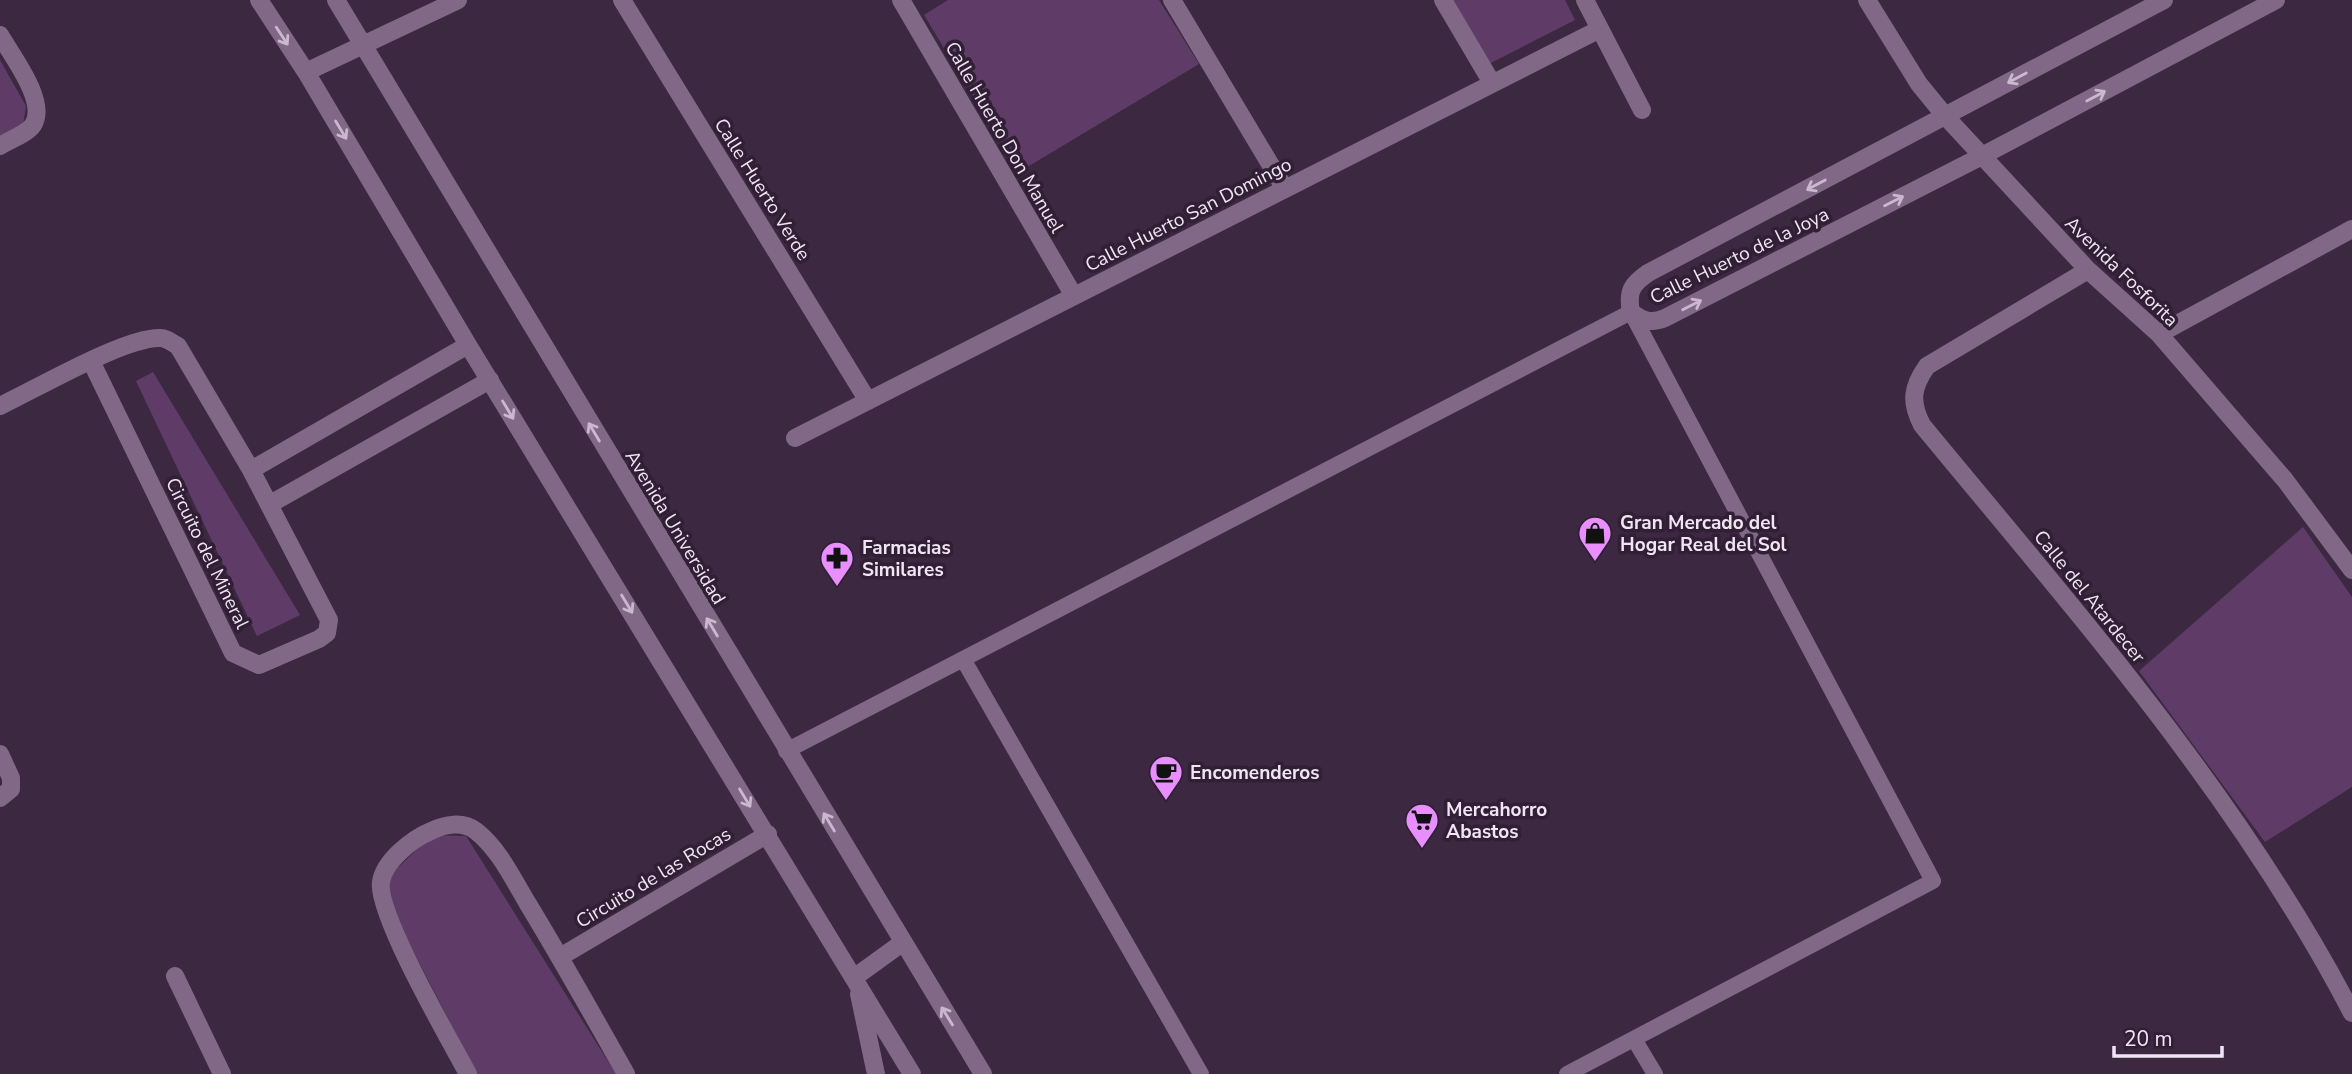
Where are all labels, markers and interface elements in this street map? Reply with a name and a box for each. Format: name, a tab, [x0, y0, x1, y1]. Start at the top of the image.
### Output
one-way arrow	[275, 26, 290, 45]
street label: Calle Huerto Don Manuel	[939, 37, 1070, 238]
one-way arrow	[2007, 72, 2028, 86]
one-way arrow	[2085, 88, 2106, 102]
street label: Calle Huerto Verde	[708, 113, 816, 266]
one-way arrow	[334, 120, 348, 140]
street label: Calle Huerto San Domingo	[1081, 151, 1296, 278]
one-way arrow	[1806, 178, 1827, 192]
one-way arrow	[1883, 194, 1904, 207]
street label: Calle Huerto de la Joya	[1646, 201, 1833, 311]
street label: Avenida Fosforita	[2059, 211, 2184, 333]
one-way arrow	[1681, 297, 1702, 311]
one-way arrow	[501, 399, 515, 419]
one-way arrow	[587, 422, 601, 442]
street label: Avenida Universidad	[619, 446, 732, 609]
street label: Circuito del Mineral	[159, 473, 255, 634]
place label: Gran Mercado del Hogar Real del Sol	[1620, 510, 1787, 558]
shop icon: Gran Mercado del Hogar Real del Sol	[1576, 514, 1614, 563]
street label: Calle del Atardecer	[2027, 525, 2151, 669]
place label: Farmacias Similares	[862, 535, 951, 583]
pharmacy icon: Farmacias Similares	[818, 539, 856, 588]
one-way arrow	[620, 593, 634, 613]
one-way arrow	[705, 617, 719, 637]
cafe icon: Encomenderos	[1147, 753, 1185, 802]
place label: Encomenderos	[1190, 760, 1319, 786]
one-way arrow	[739, 787, 753, 807]
place label: Mercahorro Abastos	[1446, 797, 1547, 845]
supermarket icon: Mercahorro Abastos	[1403, 801, 1441, 850]
one-way arrow	[822, 812, 836, 832]
street label: Circuito de las Rocas	[571, 821, 736, 934]
one-way arrow	[940, 1006, 954, 1026]
scale bar	[2114, 1014, 2222, 1058]
text: 20 m	[2124, 1025, 2173, 1053]

